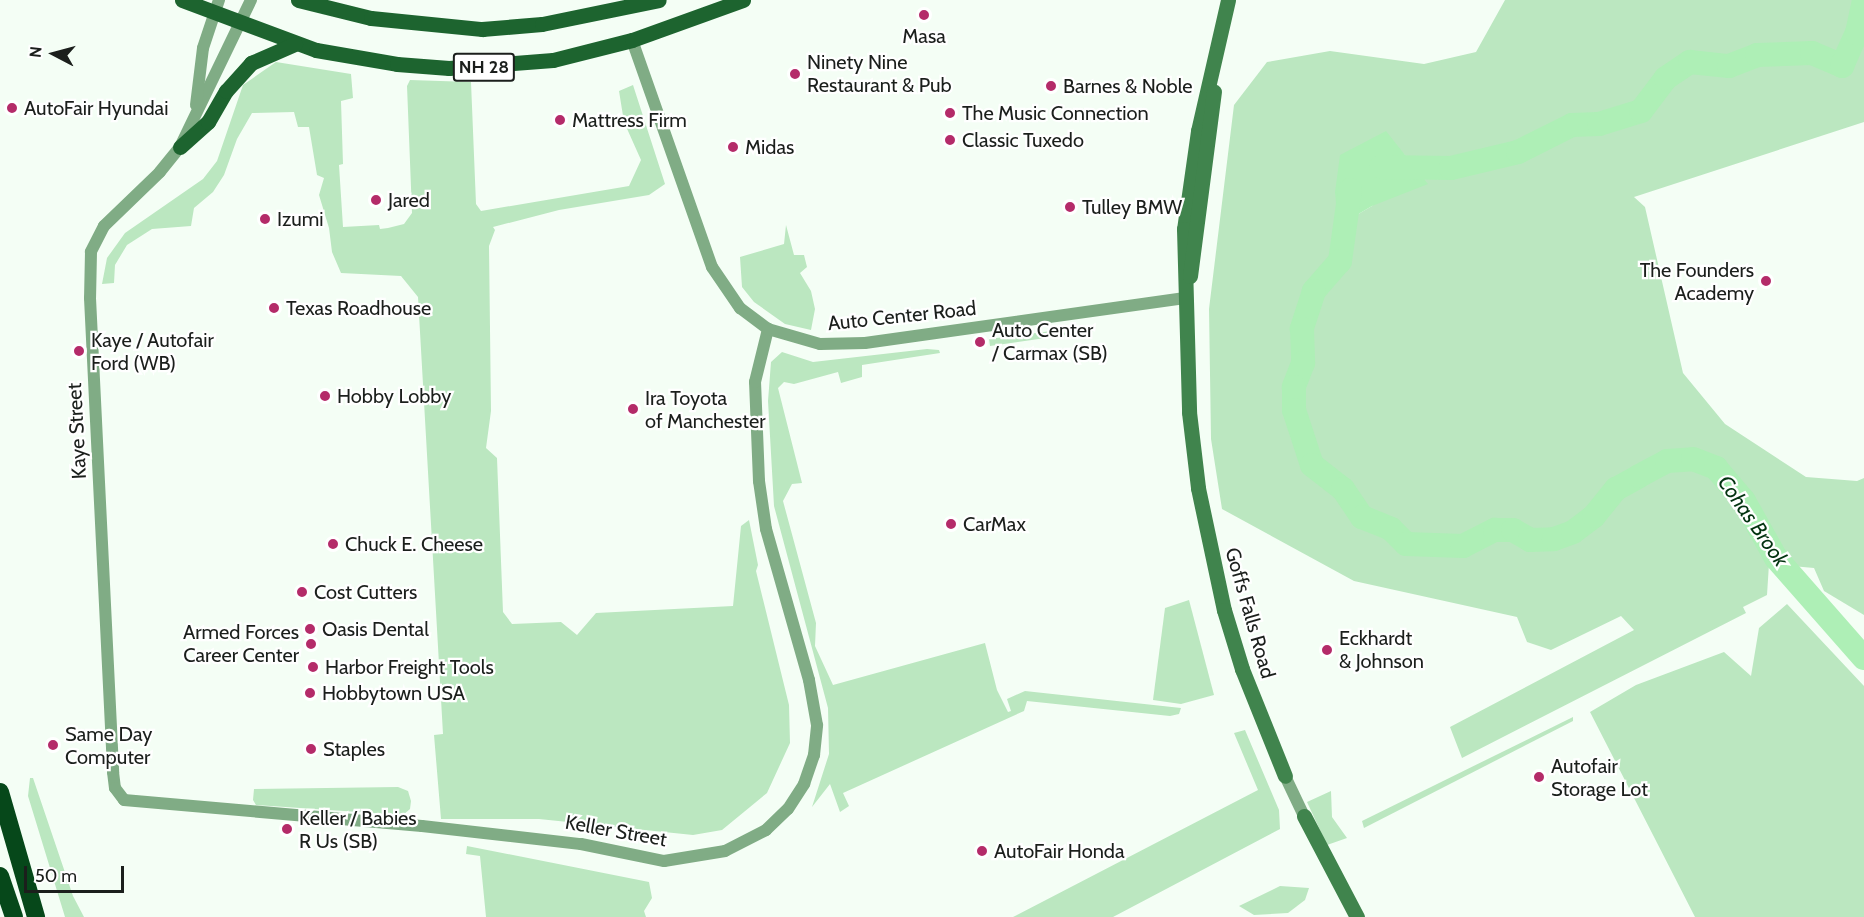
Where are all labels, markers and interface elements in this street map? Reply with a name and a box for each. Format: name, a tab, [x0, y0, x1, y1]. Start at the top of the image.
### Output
marker: Masa	[917, 8, 931, 22]
north arrow	[24, 24, 84, 84]
place label: Masa	[902, 24, 946, 48]
text: N	[26, 45, 46, 59]
place label: Ninety Nine Restaurant & Pub	[807, 51, 952, 98]
road number: NH 28	[452, 52, 516, 82]
marker: Ninety Nine Restaurant & Pub	[788, 67, 802, 81]
place label: Barnes & Noble	[1063, 74, 1193, 98]
marker: Barnes & Noble	[1044, 79, 1058, 93]
place label: AutoFair Hyundai	[24, 96, 168, 120]
marker: AutoFair Hyundai	[5, 101, 19, 115]
place label: The Music Connection	[962, 101, 1149, 125]
marker: The Music Connection	[943, 106, 957, 120]
place label: Mattress Firm	[572, 108, 687, 132]
marker: Mattress Firm	[553, 113, 567, 127]
place label: Classic Tuxedo	[962, 128, 1084, 152]
marker: Classic Tuxedo	[943, 133, 957, 147]
place label: Midas	[745, 135, 794, 159]
marker: Midas	[726, 140, 740, 154]
place label: Jared	[388, 188, 430, 212]
marker: Jared	[369, 193, 383, 207]
place label: Tulley BMW	[1082, 195, 1182, 219]
marker: Tulley BMW	[1063, 200, 1077, 214]
place label: Izumi	[277, 207, 324, 231]
marker: Izumi	[258, 212, 272, 226]
place label: The Founders Academy	[1640, 258, 1754, 305]
marker: The Founders Academy	[1759, 274, 1773, 288]
place label: Texas Roadhouse	[286, 296, 431, 320]
street label: Auto Center Road	[827, 296, 977, 336]
marker: Texas Roadhouse	[267, 301, 281, 315]
place label: Auto Center / Carmax (SB)	[992, 318, 1108, 365]
place label: Kaye / Autofair Ford (WB)	[91, 328, 214, 375]
marker: Auto Center / Carmax (SB)	[973, 335, 987, 349]
marker: Kaye / Autofair Ford (WB)	[72, 344, 86, 358]
street label: Kaye Street	[62, 382, 92, 480]
place label: Hobby Lobby	[337, 384, 451, 408]
place label: Ira Toyota of Manchester	[645, 386, 766, 433]
marker: Hobby Lobby	[318, 389, 332, 403]
marker: Ira Toyota of Manchester	[626, 402, 640, 416]
water label: Cohas Brook	[1712, 471, 1794, 571]
place label: CarMax	[963, 512, 1026, 536]
marker: CarMax	[944, 517, 958, 531]
place label: Chuck E. Cheese	[345, 532, 483, 556]
marker: Chuck E. Cheese	[326, 537, 340, 551]
street label: Goffs Falls Road	[1220, 545, 1280, 681]
place label: Cost Cutters	[314, 580, 417, 604]
marker: Cost Cutters	[295, 585, 309, 599]
place label: Oasis Dental	[322, 617, 429, 641]
place label: Armed Forces Career Center	[183, 620, 299, 667]
marker: Oasis Dental	[303, 622, 317, 636]
place label: Eckhardt & Johnson	[1339, 626, 1424, 673]
marker: Armed Forces Career Center	[304, 637, 318, 651]
marker: Eckhardt & Johnson	[1320, 643, 1334, 657]
place label: Harbor Freight Tools	[325, 655, 494, 679]
marker: Harbor Freight Tools	[306, 660, 320, 674]
place label: Hobbytown USA	[322, 681, 465, 705]
marker: Hobbytown USA	[303, 686, 317, 700]
place label: Same Day Computer	[65, 722, 152, 769]
place label: Staples	[323, 737, 385, 761]
marker: Same Day Computer	[46, 738, 60, 752]
marker: Staples	[304, 742, 318, 756]
place label: Autofair Storage Lot	[1551, 754, 1648, 801]
marker: Autofair Storage Lot	[1532, 770, 1546, 784]
place label: Keller / Babies R Us (SB)	[299, 806, 417, 853]
street label: Keller Street	[563, 810, 669, 852]
marker: Keller / Babies R Us (SB)	[280, 822, 294, 836]
place label: AutoFair Honda	[994, 839, 1125, 863]
marker: AutoFair Honda	[975, 844, 989, 858]
scale bar	[27, 854, 128, 892]
text: 50 m	[35, 865, 77, 887]

